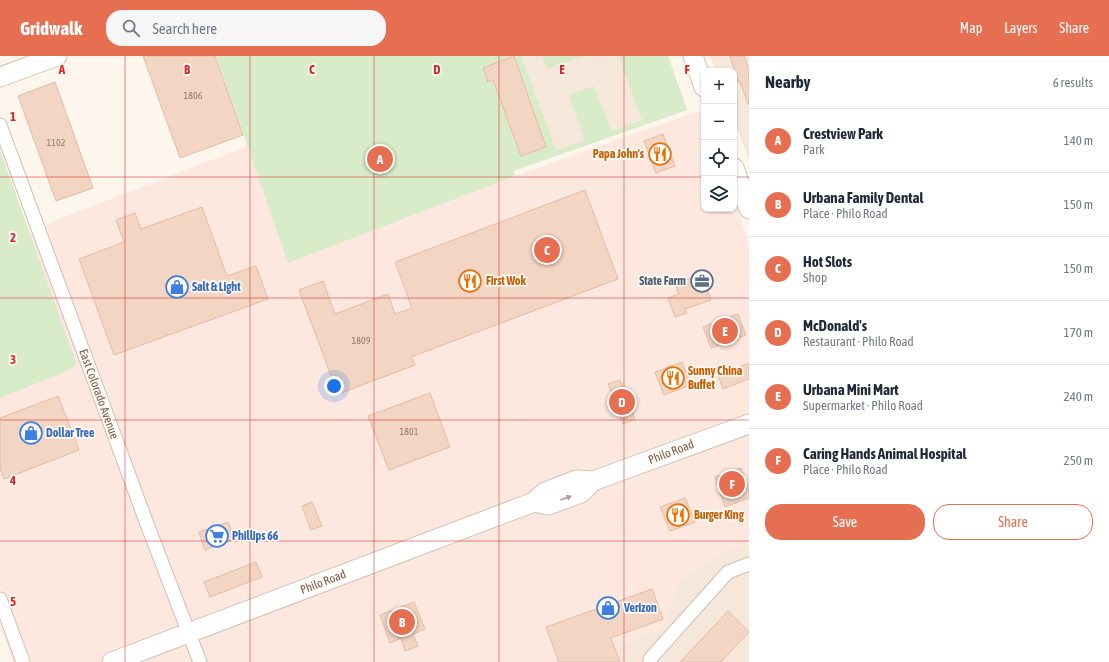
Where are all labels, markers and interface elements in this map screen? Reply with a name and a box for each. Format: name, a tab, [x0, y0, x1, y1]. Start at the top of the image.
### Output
search box	[106, 10, 386, 46]
text: Gridwalk	[20, 17, 82, 39]
icon: search	[120, 17, 142, 39]
text: Search here	[152, 20, 217, 37]
text: Map	[960, 20, 982, 36]
text: Layers	[1004, 20, 1037, 36]
text: Share	[1059, 20, 1089, 36]
text: A	[58, 62, 66, 77]
text: B	[184, 62, 191, 77]
text: C	[309, 62, 315, 77]
text: D	[433, 62, 441, 77]
text: E	[559, 62, 565, 77]
text: F	[684, 62, 690, 77]
map controls	[701, 68, 737, 212]
button: +	[701, 68, 737, 104]
text: Nearby	[765, 72, 811, 92]
text: 6 results	[1053, 75, 1093, 90]
house number: 1806	[184, 90, 203, 101]
button: −	[701, 104, 737, 140]
text: 1	[10, 109, 16, 124]
text: Crestview Park	[803, 125, 883, 142]
text: A	[775, 133, 781, 148]
text: 140 m	[1064, 133, 1093, 148]
house number: 1102	[47, 137, 66, 148]
button: locate	[701, 140, 737, 176]
restaurant icon: Papa John's	[647, 141, 673, 167]
text: Park	[803, 142, 825, 157]
pin: A	[367, 144, 393, 174]
place label: Papa John's	[593, 147, 645, 161]
button: layers	[701, 176, 737, 212]
text: Urbana Family Dental	[803, 189, 923, 206]
text: B	[775, 197, 781, 212]
text: 150 m	[1064, 197, 1093, 212]
text: Place · Philo Road	[803, 206, 888, 221]
text: 2	[10, 230, 16, 245]
pin: C	[534, 235, 560, 265]
text: Hot Slots	[803, 253, 852, 270]
text: C	[775, 261, 781, 276]
text: 150 m	[1064, 261, 1093, 276]
restaurant icon: First Wok	[457, 268, 483, 294]
office icon: State Farm	[689, 268, 715, 294]
text: Shop	[803, 270, 827, 285]
shop icon: Salt & Light	[164, 274, 190, 300]
place label: First Wok	[486, 274, 526, 288]
place label: State Farm	[639, 274, 686, 288]
place label: Salt & Light	[192, 280, 241, 294]
pin: E	[712, 316, 738, 346]
text: McDonald's	[803, 317, 867, 334]
text: D	[774, 325, 782, 340]
text: 170 m	[1064, 325, 1093, 340]
text: Restaurant · Philo Road	[803, 334, 914, 349]
house number: 1809	[352, 335, 371, 346]
street label: East Colorado Avenue	[76, 347, 122, 441]
text: 3	[10, 352, 16, 367]
place label: Sunny China Buffet	[688, 364, 743, 392]
restaurant icon: Sunny China Buffet	[660, 365, 686, 391]
your location	[324, 376, 344, 396]
text: Urbana Mini Mart	[803, 381, 899, 398]
pin: D	[609, 387, 635, 417]
text: E	[775, 389, 781, 404]
text: 240 m	[1064, 389, 1093, 404]
text: Supermarket · Philo Road	[803, 398, 923, 413]
shop icon: Dollar Tree	[18, 420, 44, 446]
place label: Dollar Tree	[46, 426, 95, 440]
house number: 1801	[400, 426, 419, 437]
street label: Philo Road	[646, 437, 696, 467]
text: Caring Hands Animal Hospital	[803, 445, 967, 462]
text: F	[775, 453, 781, 468]
text: 250 m	[1064, 453, 1093, 468]
text: Place · Philo Road	[803, 462, 888, 477]
pin: F	[719, 469, 745, 499]
text: 4	[9, 473, 16, 488]
one-way arrow	[560, 495, 572, 501]
restaurant icon: Burger King	[665, 502, 691, 528]
button: Save	[765, 504, 925, 540]
button: Share	[933, 504, 1093, 540]
place label: Burger King	[694, 508, 745, 522]
supermarket icon: Phillips 66	[204, 523, 230, 549]
place label: Phillips 66	[232, 529, 279, 543]
street label: Philo Road	[298, 567, 348, 597]
text: 5	[10, 594, 16, 609]
shop icon: Verizon	[595, 595, 621, 621]
place label: Verizon	[623, 601, 657, 615]
pin: B	[389, 607, 415, 637]

